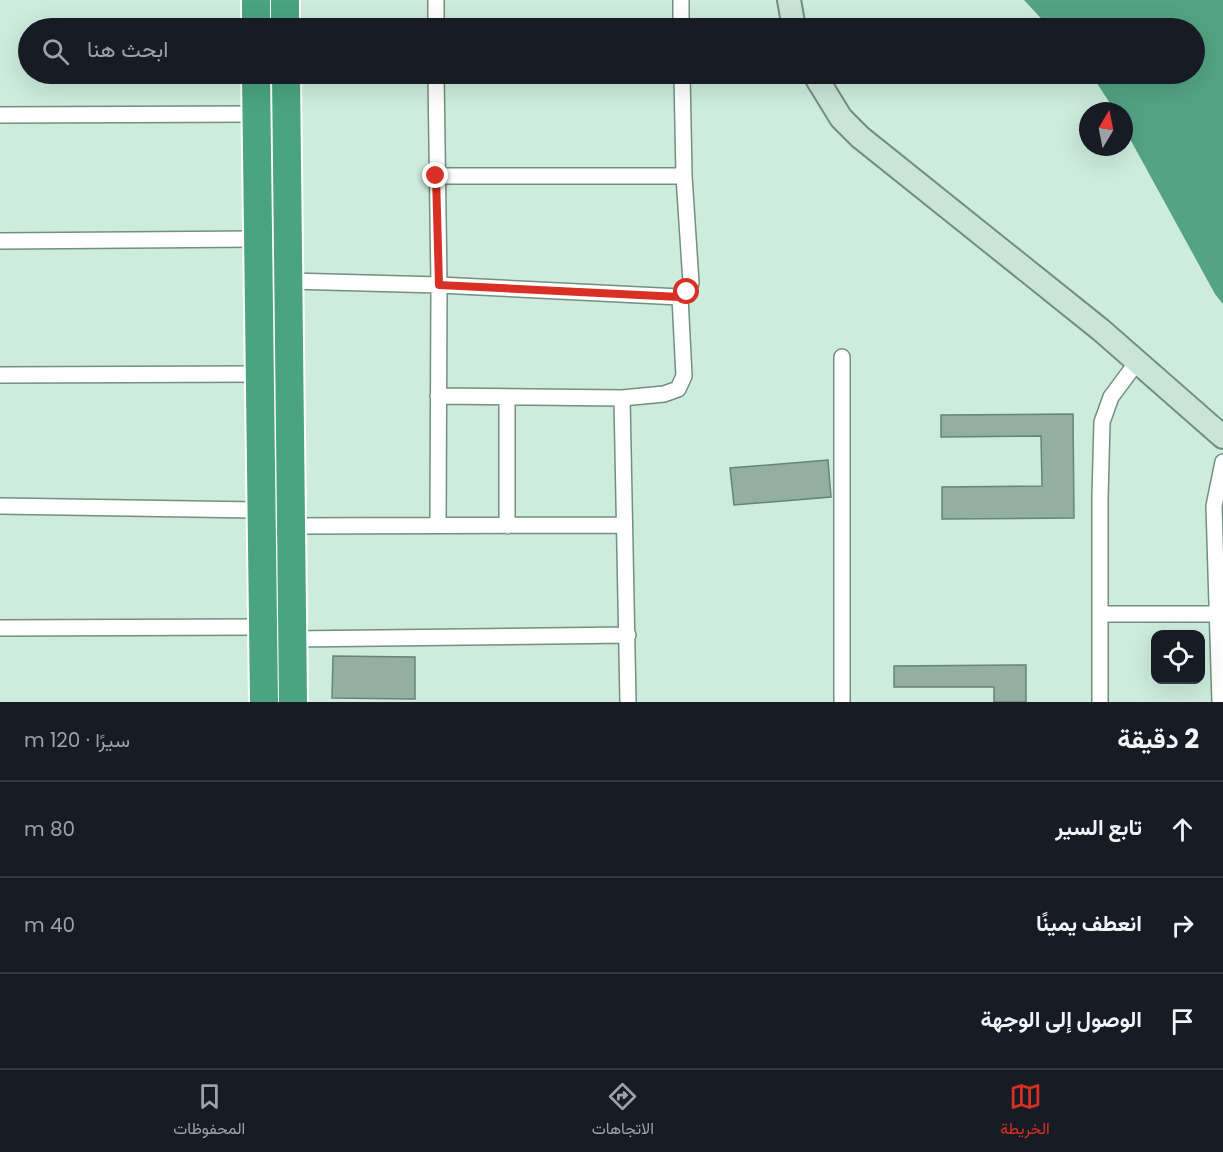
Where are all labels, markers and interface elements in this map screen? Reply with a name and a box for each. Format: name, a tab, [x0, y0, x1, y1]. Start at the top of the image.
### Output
search box	[18, 18, 1205, 84]
text: ابحث هنا	[87, 34, 168, 65]
icon: search	[39, 35, 72, 68]
north arrow	[1079, 102, 1133, 156]
route end	[422, 162, 448, 188]
route start	[673, 278, 699, 304]
map controls	[1151, 630, 1205, 684]
button: locate	[1151, 630, 1205, 684]
text: 2 دقيقة	[1117, 721, 1199, 757]
text: سيرًا · 120 m	[24, 726, 130, 754]
text: تابع السير	[1055, 812, 1142, 843]
icon: ahead	[1166, 813, 1199, 846]
text: 80 m	[24, 815, 75, 843]
text: انعطف يمينًا	[1036, 908, 1142, 939]
icon: right	[1166, 909, 1199, 942]
text: 40 m	[24, 911, 75, 939]
text: الوصول إلى الوجهة	[981, 1004, 1142, 1035]
icon: arrive	[1166, 1005, 1199, 1038]
tab: المحفوظات	[173, 1080, 245, 1143]
tab: الاتجاهات	[592, 1080, 654, 1143]
tab: الخريطة	[1000, 1080, 1050, 1143]

